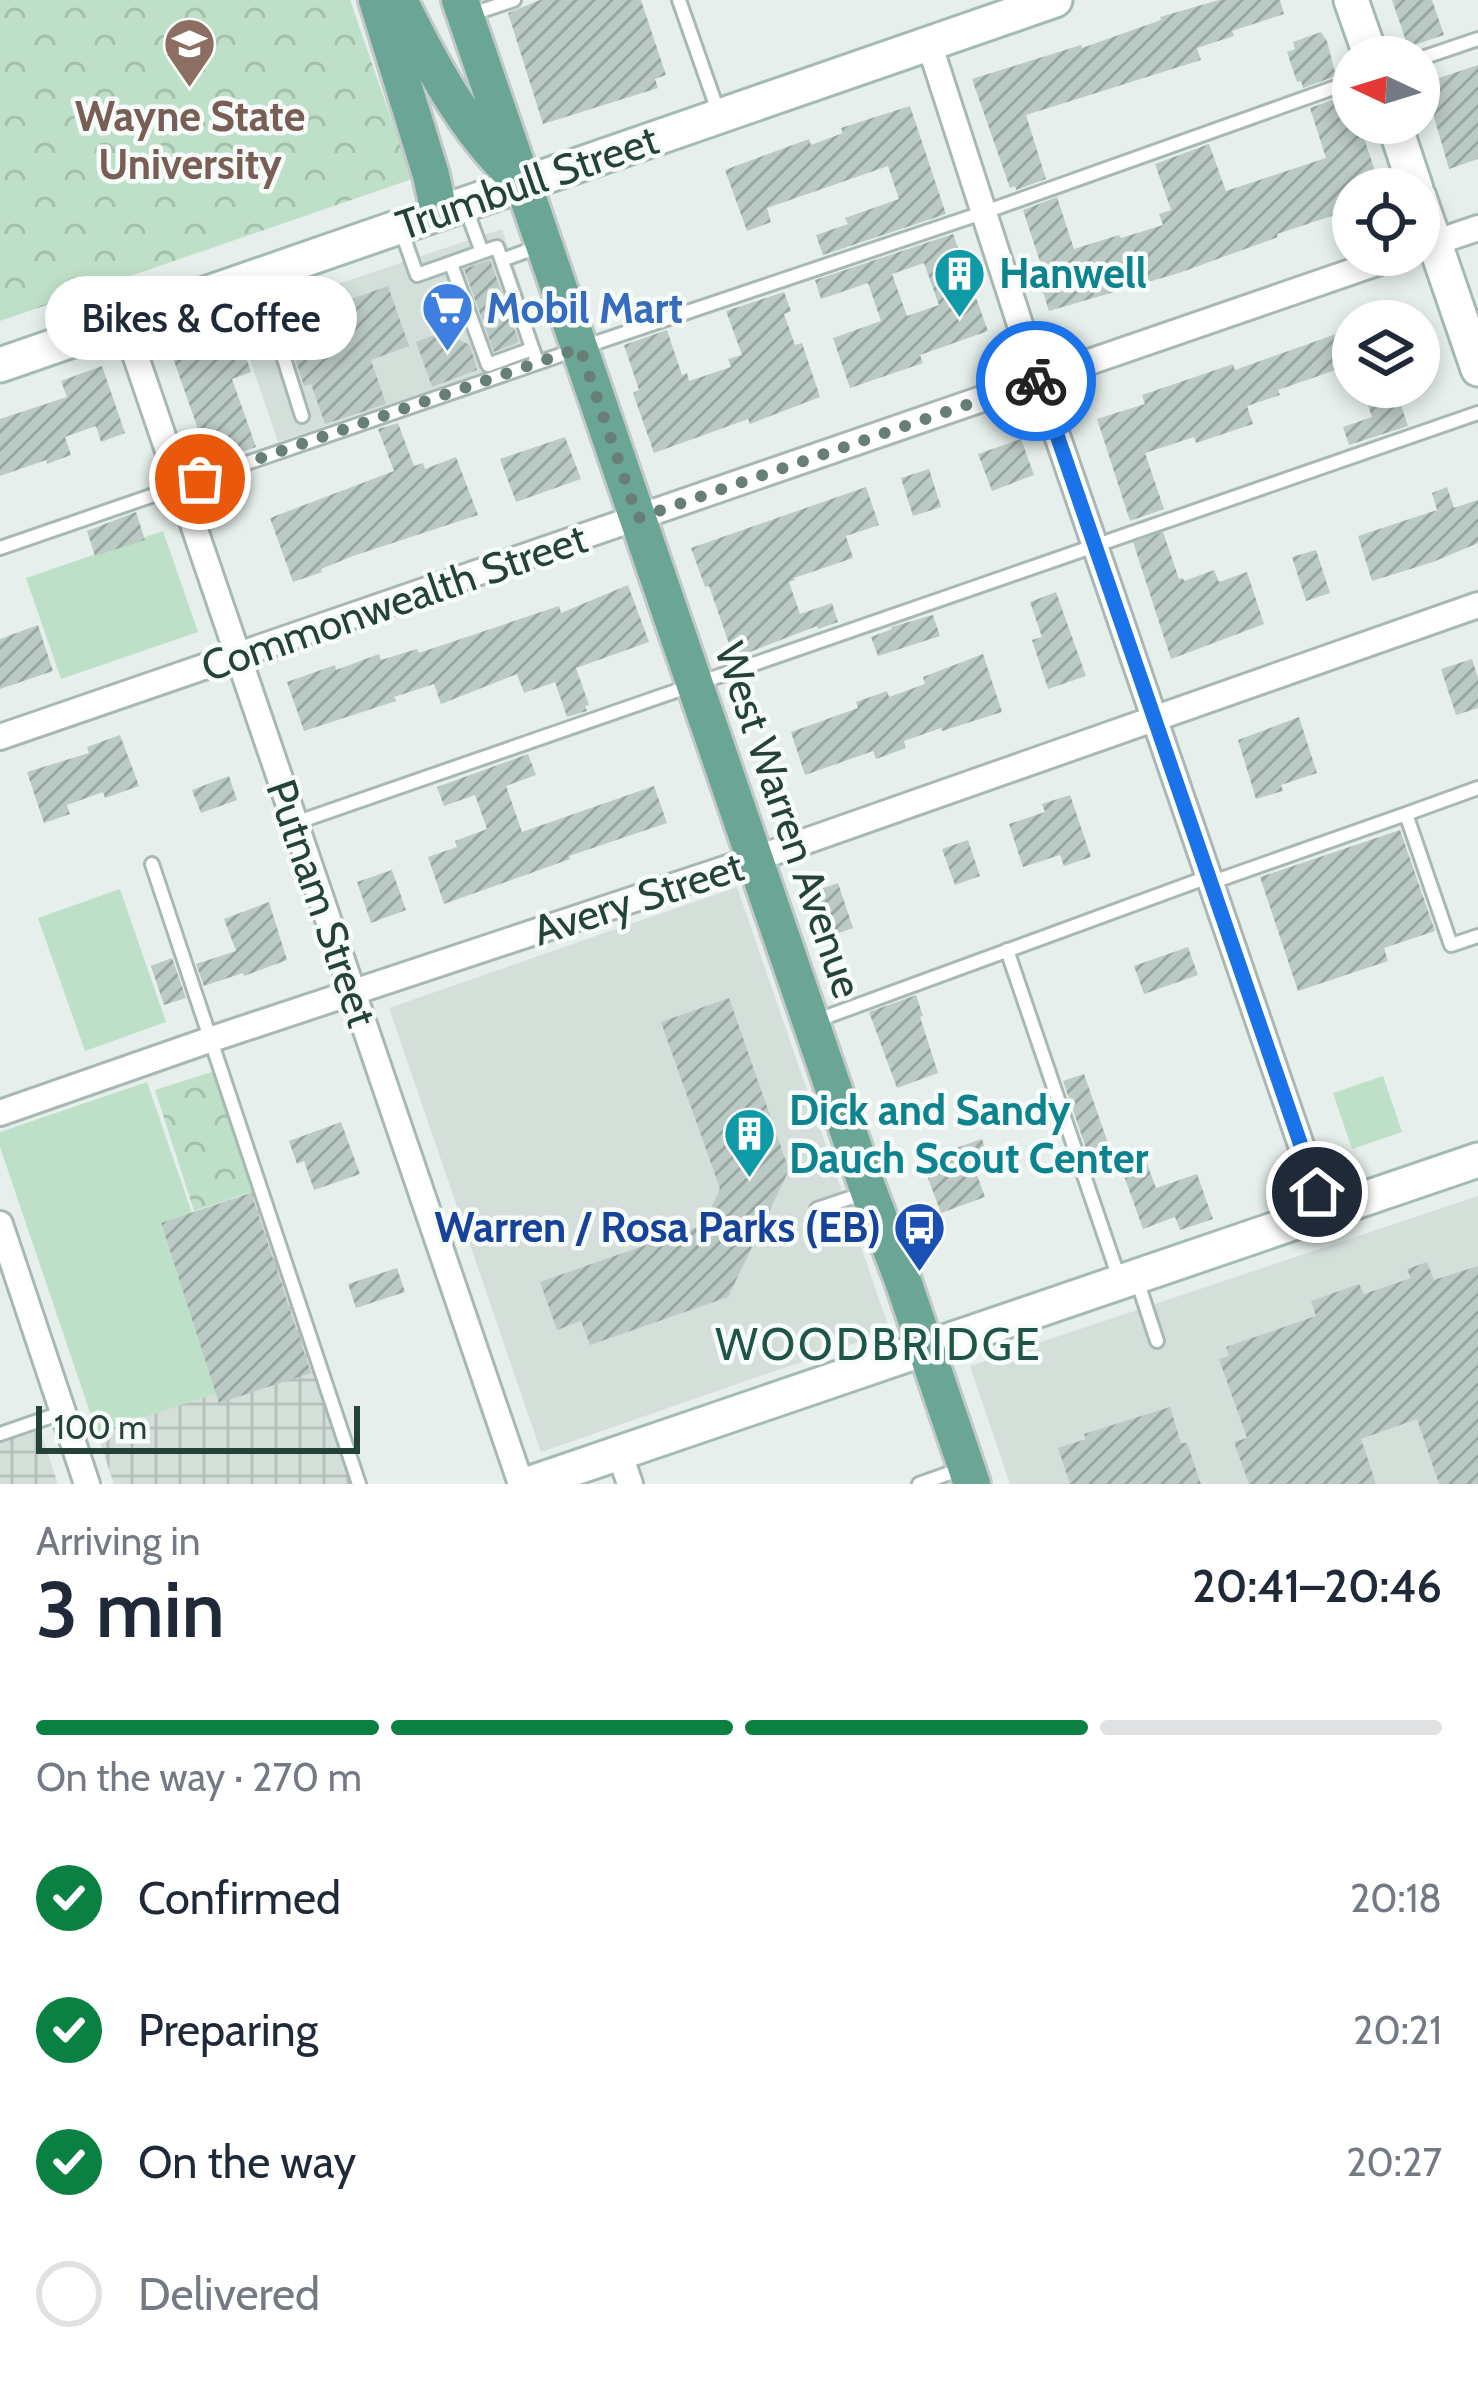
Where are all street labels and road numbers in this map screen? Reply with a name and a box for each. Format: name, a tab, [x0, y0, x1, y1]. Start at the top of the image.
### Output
street label: Trumbull Street	[389, 113, 665, 251]
street label: Commonwealth Street	[194, 512, 594, 692]
street label: West Warren Avenue	[704, 635, 874, 1005]
street label: Putnam Street	[255, 773, 389, 1033]
street label: Avery Street	[526, 840, 750, 956]

